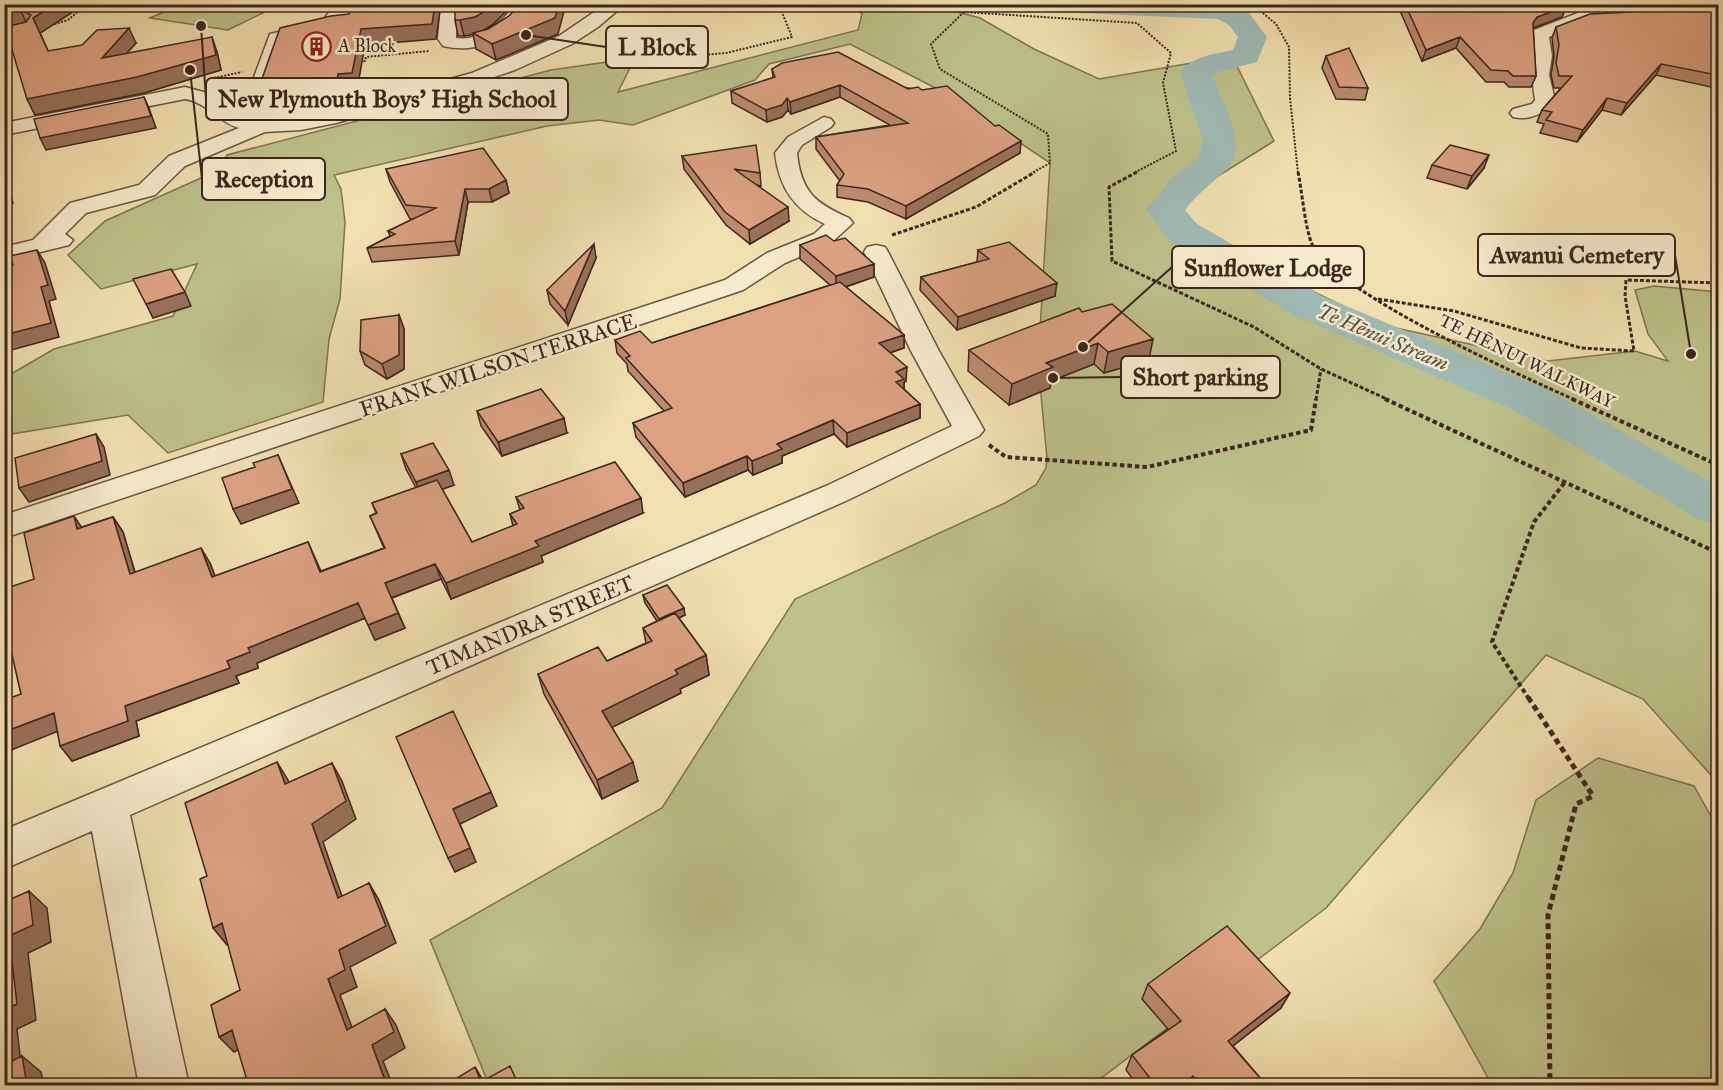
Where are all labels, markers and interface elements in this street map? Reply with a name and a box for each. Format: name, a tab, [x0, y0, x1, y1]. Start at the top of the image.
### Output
callout: L Block	[606, 26, 708, 68]
building icon: A Block	[301, 30, 333, 62]
text: L Block	[618, 32, 697, 62]
place label: A Block	[337, 35, 396, 57]
callout: New Plymouth Boys' High School	[206, 78, 568, 120]
text: New Plymouth Boys' High School	[218, 84, 557, 114]
callout: Reception	[202, 158, 325, 200]
text: Reception	[214, 164, 314, 194]
callout: Awanui Cemetery	[1478, 234, 1675, 276]
text: Awanui Cemetery	[1488, 240, 1666, 270]
callout: Sunflower Lodge	[1172, 246, 1364, 288]
text: Sunflower Lodge	[1184, 253, 1352, 283]
water label: Te Hēnui Stream	[1314, 299, 1452, 375]
street label: FRANK WILSON TERRACE	[356, 307, 640, 423]
street label: TE HĒNUI WALKWAY	[1436, 309, 1619, 413]
callout: Short parking	[1121, 356, 1280, 398]
text: Short parking	[1133, 362, 1268, 392]
street label: TIMANDRA STREET	[422, 569, 638, 681]

